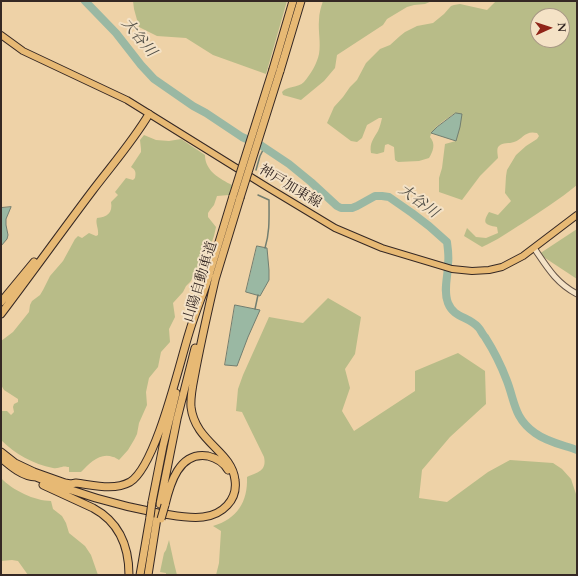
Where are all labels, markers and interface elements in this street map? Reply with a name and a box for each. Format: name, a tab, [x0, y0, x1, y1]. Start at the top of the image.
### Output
north arrow	[530, 8, 570, 48]
water label: 大谷川	[117, 15, 159, 61]
text: N	[554, 22, 569, 33]
street label: 神戸加東線	[256, 162, 324, 212]
water label: 大谷川	[395, 181, 441, 223]
street label: 山陽自動車道	[181, 239, 221, 325]

